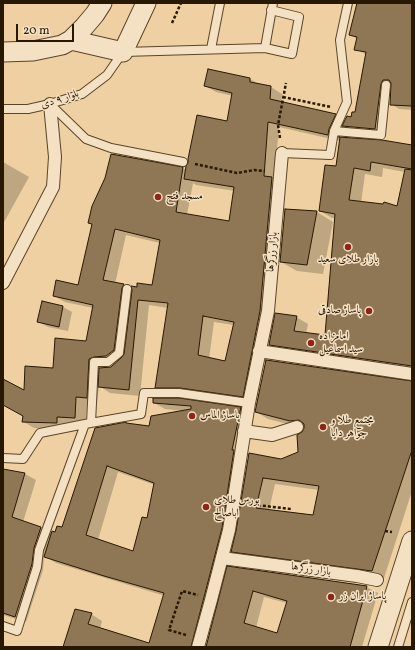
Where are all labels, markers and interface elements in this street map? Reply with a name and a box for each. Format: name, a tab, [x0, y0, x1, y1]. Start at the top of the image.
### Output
scale bar	[18, 16, 76, 42]
text: 20 m	[23, 23, 50, 39]
street label: بلوار ۹ دی	[39, 88, 81, 112]
place label: مسجد فتح	[166, 190, 203, 204]
marker: مسجد فتح	[153, 192, 163, 202]
street label: بازار زرگرها	[265, 231, 281, 273]
marker: بازار طلای سعید	[343, 242, 353, 252]
place label: بازار طلای سعید	[318, 253, 378, 267]
place label: پاساژ صادقی	[318, 304, 361, 318]
marker: پاساژ صادقی	[364, 306, 374, 316]
place label: امامزاده سید اسماعیل	[319, 330, 363, 356]
marker: امامزاده سید اسماعیل	[306, 338, 316, 348]
place label: پاساژ الماس	[200, 409, 240, 423]
marker: پاساژ الماس	[187, 411, 197, 421]
place label: مجتمع طلا و جواهر دایا	[331, 414, 373, 440]
marker: مجتمع طلا و جواهر دایا	[318, 422, 328, 432]
place label: بورس طلای اباصالح	[214, 494, 260, 520]
marker: بورس طلای اباصالح	[201, 502, 211, 512]
street label: بازار زرگرها	[290, 561, 332, 579]
place label: پاساژ ایران زر	[339, 590, 386, 604]
marker: پاساژ ایران زر	[326, 592, 336, 602]

